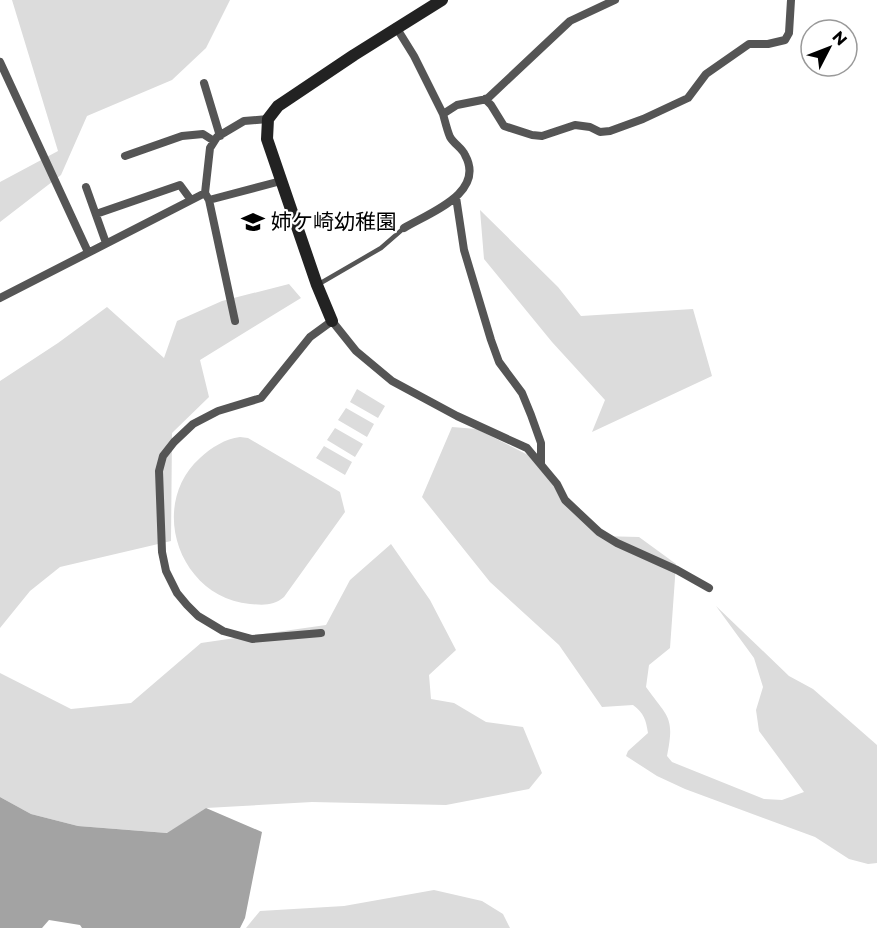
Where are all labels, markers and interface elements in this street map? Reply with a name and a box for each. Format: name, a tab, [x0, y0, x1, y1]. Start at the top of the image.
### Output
north arrow	[799, 18, 859, 78]
text: N	[828, 27, 851, 49]
school or university icon: 姉ケ崎幼稚園	[240, 209, 266, 235]
place label: 姉ケ崎幼稚園	[271, 209, 397, 234]

